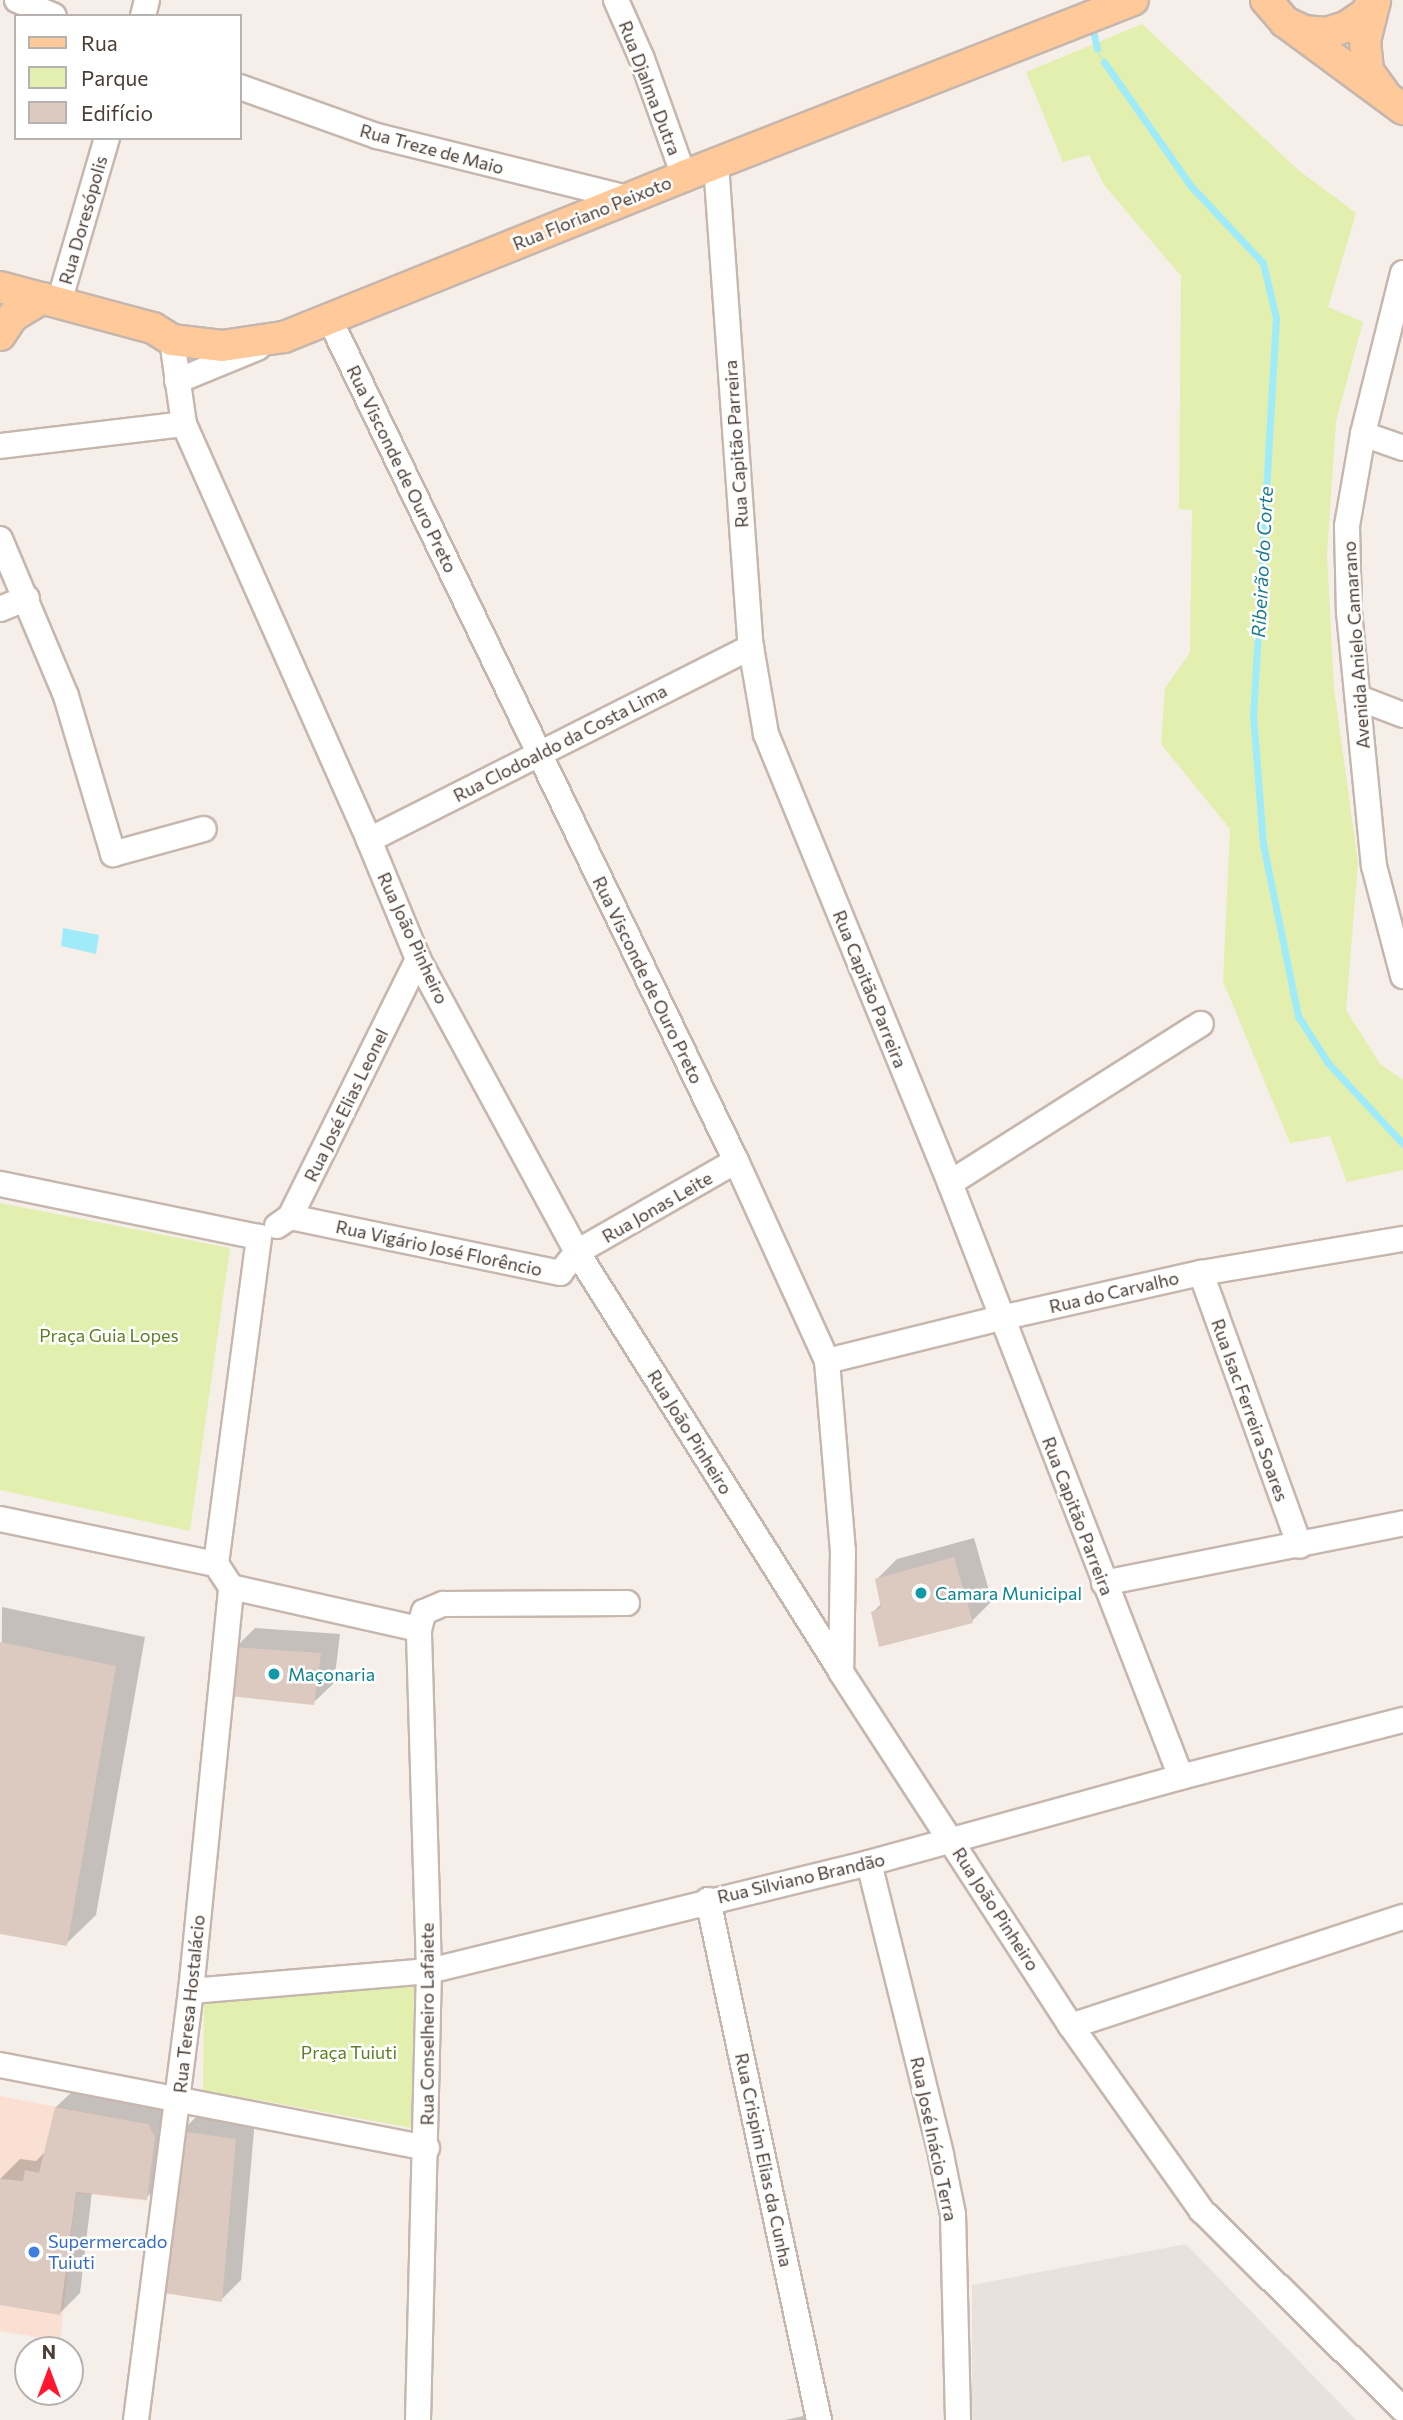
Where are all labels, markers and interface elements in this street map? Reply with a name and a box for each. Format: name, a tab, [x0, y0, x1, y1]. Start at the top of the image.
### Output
legend	[14, 14, 242, 140]
street label: Rua Djalma Dutra	[614, 18, 686, 158]
text: Rua	[81, 30, 118, 55]
text: Parque	[81, 65, 148, 90]
text: Edifício	[81, 100, 153, 125]
street label: Rua Treze de Maio	[358, 119, 506, 179]
street label: Rua Doresópolis	[54, 153, 112, 287]
street label: Rua Floriano Peixoto	[510, 171, 674, 255]
street label: Rua Capitão Parreira	[719, 359, 753, 529]
street label: Rua Visconde de Ouro Preto	[342, 362, 462, 576]
water label: Ribeirão do Corte	[1247, 486, 1277, 638]
street label: Avenida Anielo Camarano	[1338, 540, 1374, 750]
street label: Rua Clodoaldo da Costa Lima	[450, 680, 670, 806]
street label: Rua João Pinheiro	[373, 869, 453, 1007]
street label: Rua Visconde de Ouro Preto	[588, 873, 708, 1087]
street label: Rua Capitão Parreira	[828, 907, 912, 1071]
street label: Rua José Elias Leonel	[300, 1025, 392, 1185]
street label: Rua Jonas Leite	[598, 1167, 716, 1247]
street label: Rua Vigário José Florêncio	[334, 1216, 544, 1280]
street label: Rua do Carvalho	[1047, 1267, 1181, 1317]
street label: Rua Isac Ferreira Soares	[1207, 1316, 1293, 1504]
park label: Praça Guia Lopes	[39, 1324, 179, 1346]
street label: Rua João Pinheiro	[643, 1366, 737, 1498]
street label: Rua Capitão Parreira	[1038, 1434, 1118, 1598]
place label: Camara Municipal	[935, 1582, 1082, 1604]
marker: Camara Municipal	[913, 1585, 929, 1601]
place label: Maçonaria	[288, 1663, 375, 1685]
marker: Maçonaria	[266, 1666, 282, 1682]
street label: Rua João Pinheiro	[948, 1843, 1044, 1975]
street label: Rua Silviano Brandão	[715, 1848, 887, 1908]
street label: Rua Teresa Hostalácio	[169, 1914, 209, 2094]
street label: Rua Conselheiro Lafaiete	[416, 1923, 438, 2125]
park label: Praça Tuiuti	[301, 2041, 397, 2063]
street label: Rua Crispim Elias da Cunha	[731, 2051, 797, 2269]
street label: Rua José Inácio Terra	[906, 2055, 962, 2223]
place label: Supermercado Tuiuti	[48, 2231, 167, 2274]
marker: Supermercado Tuiuti	[26, 2244, 42, 2260]
north arrow	[14, 2336, 84, 2406]
text: N	[42, 2340, 56, 2363]

